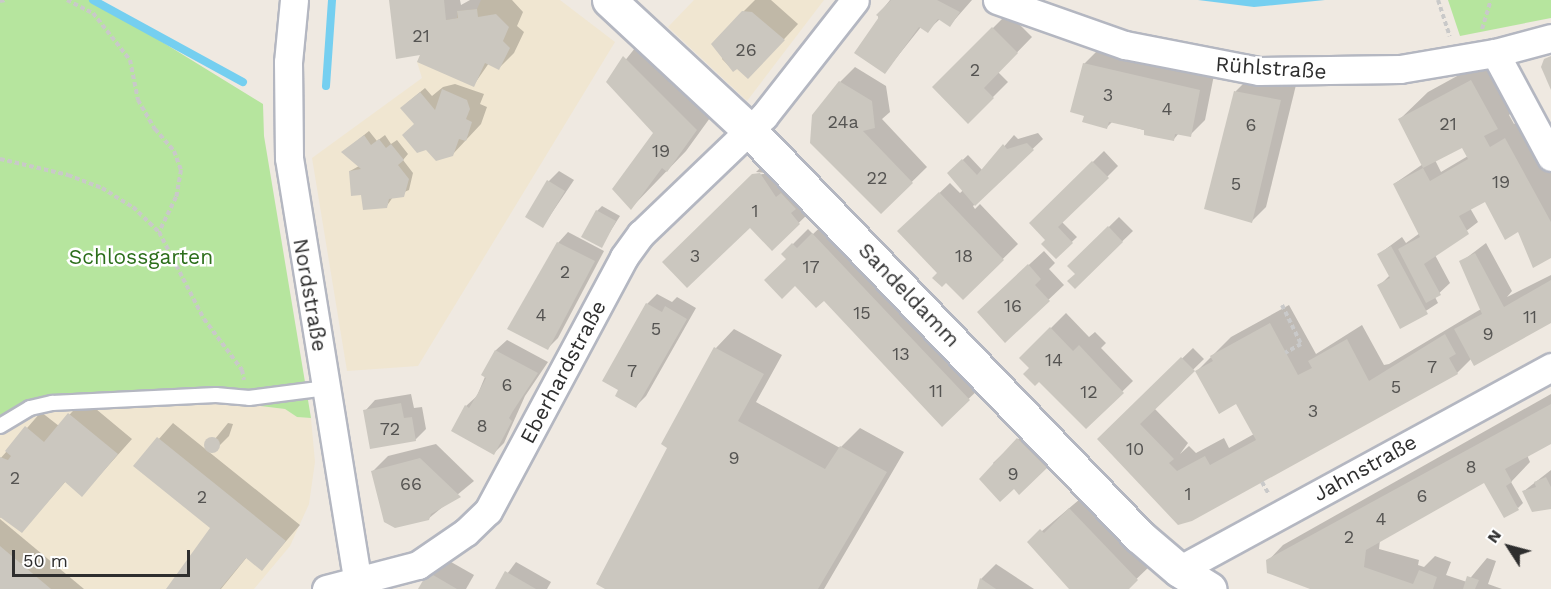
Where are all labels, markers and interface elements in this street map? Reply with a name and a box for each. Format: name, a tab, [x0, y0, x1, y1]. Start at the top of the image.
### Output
house number: 21	[412, 25, 430, 47]
house number: 26	[735, 39, 757, 61]
street label: Rühlstraße	[1215, 52, 1327, 84]
house number: 2	[970, 59, 980, 81]
house number: 3	[1103, 84, 1113, 106]
house number: 4	[1162, 98, 1172, 120]
house number: 24a	[827, 111, 859, 133]
house number: 21	[1439, 113, 1457, 135]
house number: 6	[1246, 114, 1256, 136]
house number: 19	[652, 140, 670, 162]
house number: 22	[867, 167, 887, 189]
house number: 19	[1492, 171, 1510, 193]
house number: 5	[1231, 173, 1241, 195]
house number: 1	[751, 200, 759, 222]
street label: Nordstraße	[288, 237, 332, 353]
street label: Sandeldamm	[853, 238, 965, 352]
park label: Schlossgarten	[69, 244, 213, 270]
house number: 3	[690, 245, 700, 267]
house number: 18	[955, 245, 973, 267]
house number: 17	[802, 256, 820, 278]
house number: 2	[560, 261, 570, 283]
house number: 16	[1004, 295, 1022, 317]
street label: Eberhardstraße	[515, 296, 611, 448]
house number: 15	[853, 302, 871, 324]
house number: 4	[536, 304, 546, 326]
house number: 11	[1523, 306, 1537, 328]
house number: 5	[651, 318, 661, 340]
house number: 9	[1482, 323, 1494, 345]
house number: 13	[892, 343, 910, 365]
house number: 14	[1045, 349, 1063, 371]
house number: 7	[1427, 356, 1437, 378]
house number: 7	[627, 360, 637, 382]
house number: 6	[502, 374, 512, 396]
house number: 5	[1391, 376, 1401, 398]
house number: 11	[929, 380, 943, 402]
house number: 12	[1080, 381, 1098, 403]
house number: 3	[1308, 400, 1318, 422]
house number: 8	[476, 415, 488, 437]
house number: 72	[380, 418, 400, 440]
street label: Jahnstraße	[1309, 429, 1421, 507]
house number: 10	[1126, 438, 1144, 460]
house number: 9	[728, 447, 740, 469]
house number: 8	[1465, 456, 1477, 478]
house number: 9	[1007, 463, 1019, 485]
house number: 2	[10, 467, 20, 489]
house number: 66	[400, 473, 422, 495]
house number: 1	[1184, 483, 1192, 505]
house number: 6	[1417, 485, 1427, 507]
house number: 2	[197, 486, 207, 508]
house number: 4	[1376, 508, 1386, 530]
north arrow	[1479, 517, 1539, 577]
house number: 2	[1344, 526, 1354, 548]
text: N	[1483, 526, 1505, 547]
scale bar	[15, 538, 194, 576]
text: 50 m	[23, 550, 68, 571]

